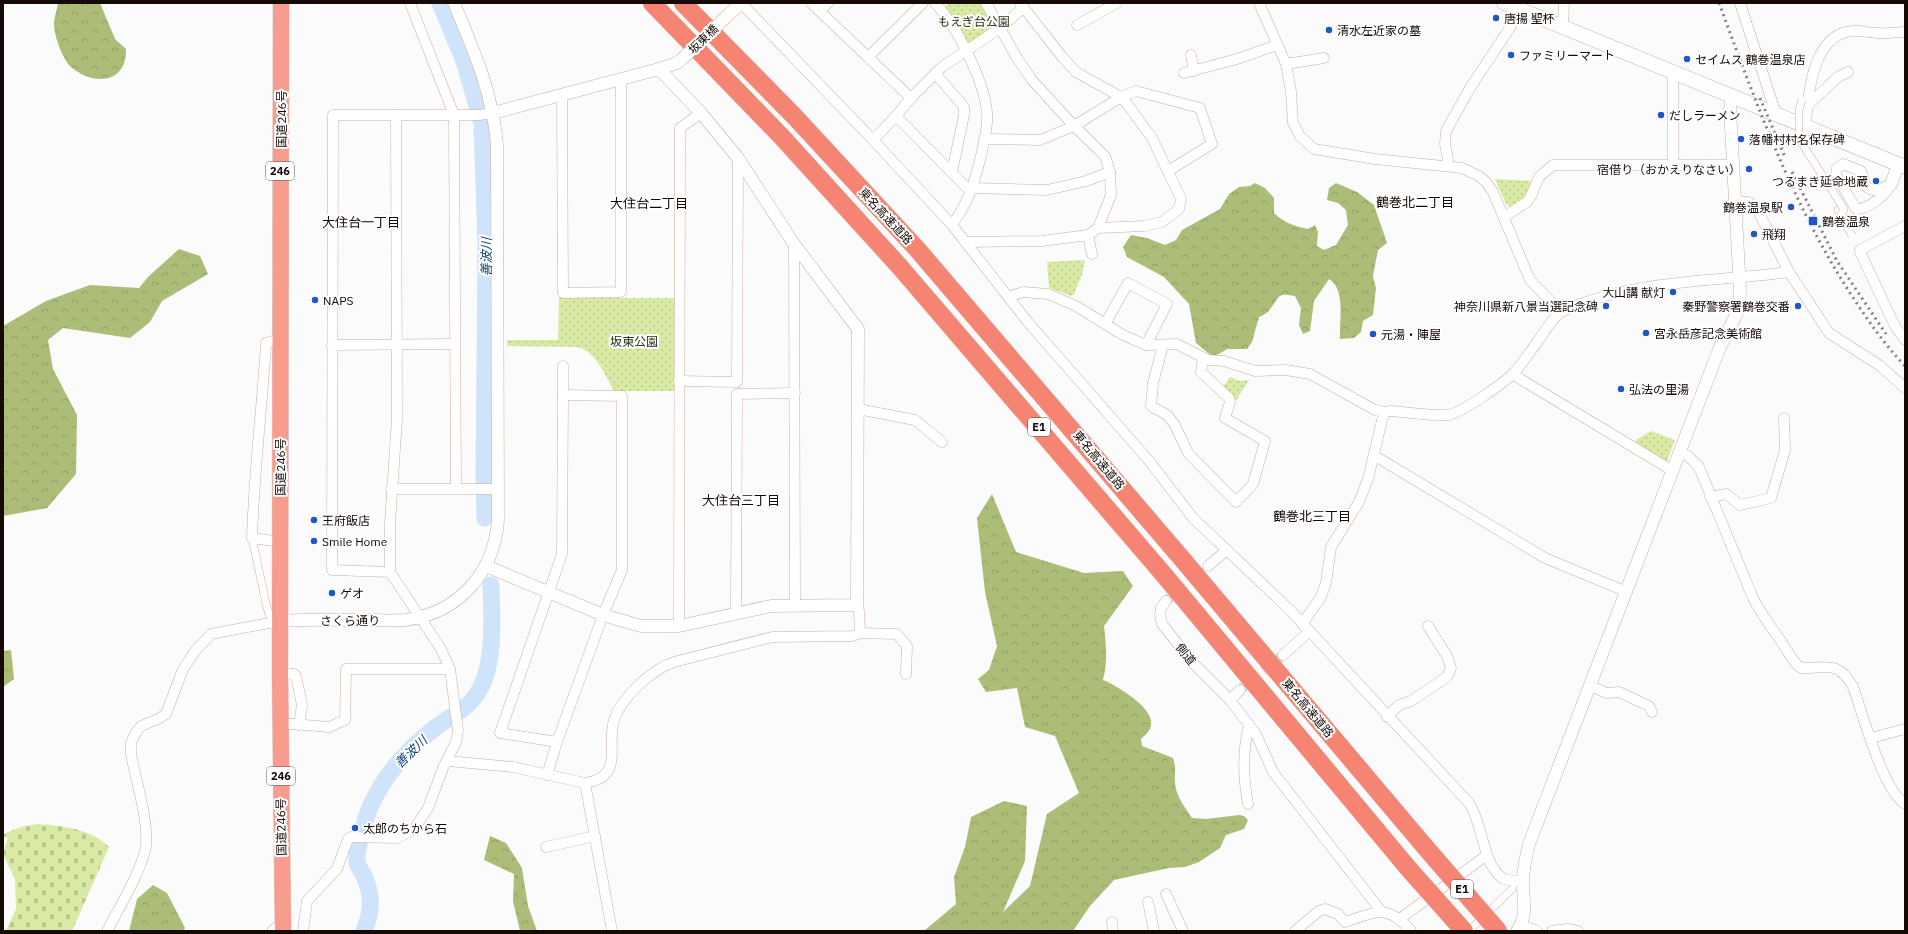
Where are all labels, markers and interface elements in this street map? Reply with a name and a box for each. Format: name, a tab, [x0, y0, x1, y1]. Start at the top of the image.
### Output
place label: 唐揚 聖杯	[1504, 11, 1555, 26]
marker: 唐揚 聖杯	[1491, 13, 1501, 23]
park label: もえぎ台公園	[938, 14, 1010, 29]
street label: 坂東橋	[685, 21, 721, 57]
place label: 清水左近家の墓	[1337, 23, 1421, 38]
marker: 清水左近家の墓	[1324, 25, 1334, 35]
place label: ファミリーマート	[1519, 48, 1615, 63]
marker: ファミリーマート	[1506, 50, 1516, 60]
place label: セイムス 鶴巻温泉店	[1695, 52, 1806, 67]
marker: セイムス 鶴巻温泉店	[1682, 54, 1692, 64]
street label: 国道246号	[274, 90, 289, 148]
place label: だしラーメン	[1669, 108, 1741, 123]
marker: だしラーメン	[1656, 110, 1666, 120]
place label: 落幡村村名保存碑	[1749, 132, 1845, 147]
marker: 落幡村村名保存碑	[1736, 134, 1746, 144]
road number: 246	[266, 162, 294, 180]
place label: 宿借り（おかえりなさい）	[1597, 162, 1741, 177]
marker: 宿借り（おかえりなさい）	[1744, 164, 1754, 174]
place label: つるまき延命地蔵	[1772, 174, 1868, 189]
marker: つるまき延命地蔵	[1871, 176, 1881, 186]
street label: 東名高速道路	[856, 185, 916, 247]
district label: 鶴巻北二丁目	[1376, 194, 1454, 211]
district label: 大住台二丁目	[610, 195, 688, 212]
place label: 鶴巻温泉駅	[1723, 200, 1783, 215]
marker: 鶴巻温泉駅	[1786, 202, 1796, 212]
district label: 大住台一丁目	[322, 214, 400, 231]
place label: 鶴巻温泉	[1822, 214, 1870, 229]
marker: 鶴巻温泉	[1807, 215, 1819, 227]
place label: 飛翔	[1762, 227, 1786, 242]
marker: 飛翔	[1749, 229, 1759, 239]
water label: 善波川	[478, 236, 495, 277]
place label: 大山講 献灯	[1602, 285, 1665, 300]
marker: 大山講 献灯	[1668, 287, 1678, 297]
place label: NAPS	[323, 293, 353, 308]
marker: NAPS	[310, 295, 320, 305]
place label: 神奈川県新八景当選記念碑	[1454, 299, 1598, 314]
place label: 秦野警察署鶴巻交番	[1682, 299, 1790, 314]
marker: 神奈川県新八景当選記念碑	[1601, 301, 1611, 311]
marker: 秦野警察署鶴巻交番	[1793, 301, 1803, 311]
place label: 宮永岳彦記念美術館	[1654, 326, 1762, 341]
place label: 元湯・陣屋	[1381, 327, 1441, 342]
marker: 宮永岳彦記念美術館	[1641, 328, 1651, 338]
marker: 元湯・陣屋	[1368, 329, 1378, 339]
park label: 坂東公園	[610, 334, 658, 349]
place label: 弘法の里湯	[1629, 382, 1689, 397]
marker: 弘法の里湯	[1616, 384, 1626, 394]
road number: E1	[1028, 418, 1050, 436]
street label: 東名高速道路	[1070, 428, 1128, 492]
street label: 国道246号	[273, 438, 288, 496]
district label: 大住台三丁目	[702, 492, 780, 509]
district label: 鶴巻北三丁目	[1273, 508, 1351, 525]
place label: 王府飯店	[322, 513, 370, 528]
marker: 王府飯店	[309, 515, 319, 525]
place label: Smile Home	[322, 534, 388, 549]
marker: Smile Home	[309, 536, 319, 546]
place label: ゲオ	[340, 586, 364, 601]
marker: ゲオ	[327, 588, 337, 598]
street label: さくら通り	[320, 613, 380, 628]
street label: 側道	[1173, 640, 1199, 668]
street label: 東名高速道路	[1279, 676, 1337, 740]
water label: 善波川	[391, 731, 432, 772]
road number: 246	[267, 767, 295, 785]
street label: 国道246号	[273, 798, 289, 856]
place label: 太郎のちから石	[363, 821, 447, 836]
marker: 太郎のちから石	[350, 823, 360, 833]
road number: E1	[1451, 880, 1473, 898]

